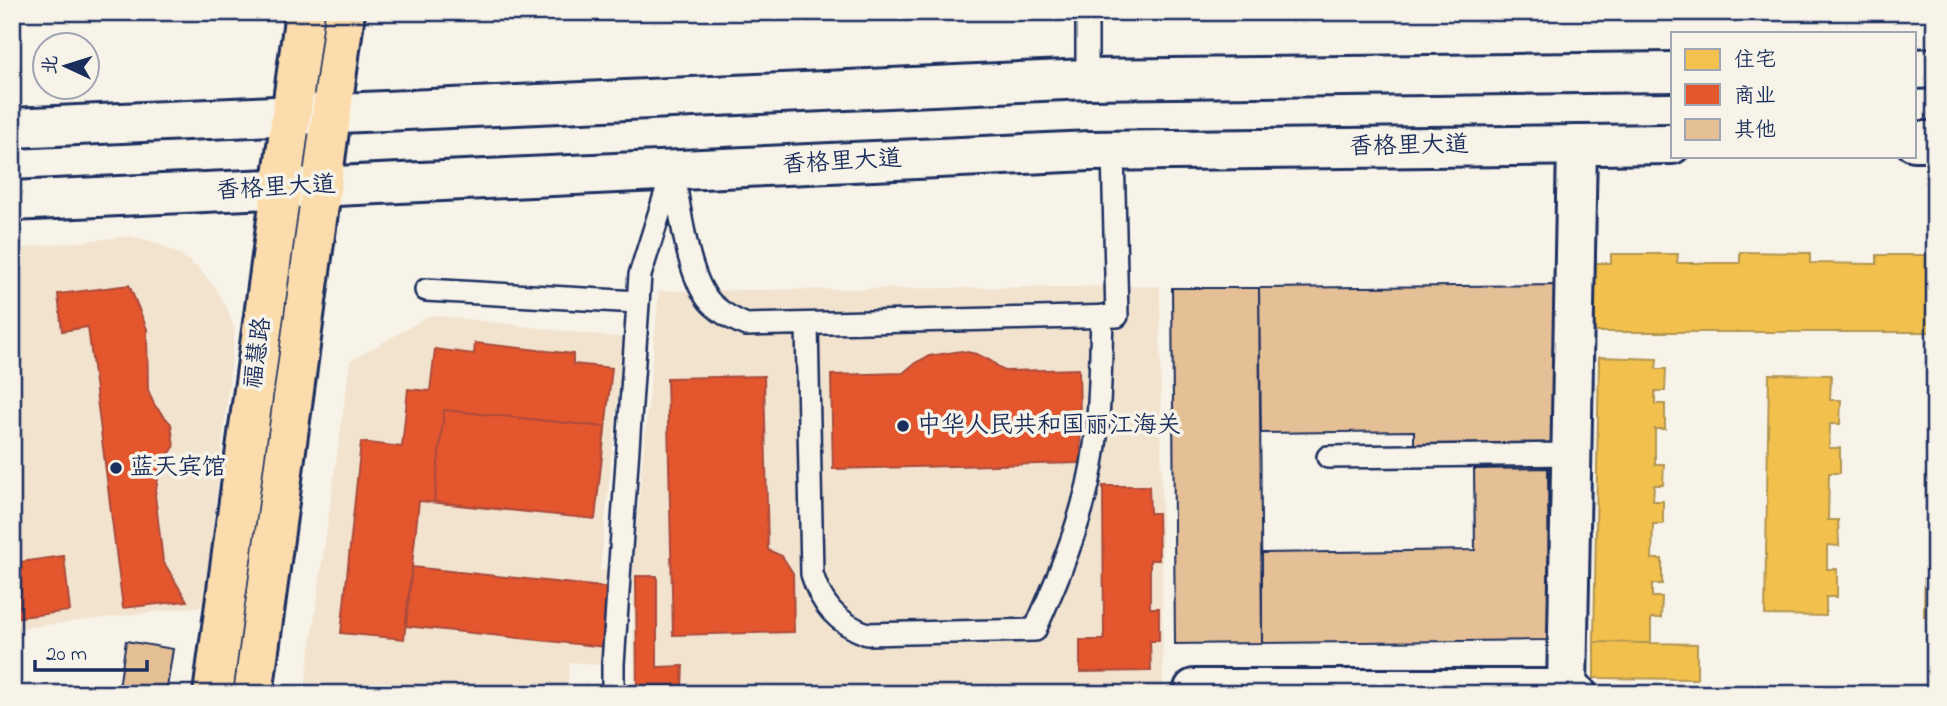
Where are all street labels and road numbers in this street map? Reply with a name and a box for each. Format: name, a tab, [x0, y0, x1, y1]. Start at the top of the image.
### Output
street label: 香格里大道	[1349, 128, 1469, 166]
street label: 香格里大道	[781, 142, 903, 184]
street label: 香格里大道	[215, 168, 337, 210]
street label: 福慧路	[237, 315, 281, 391]

